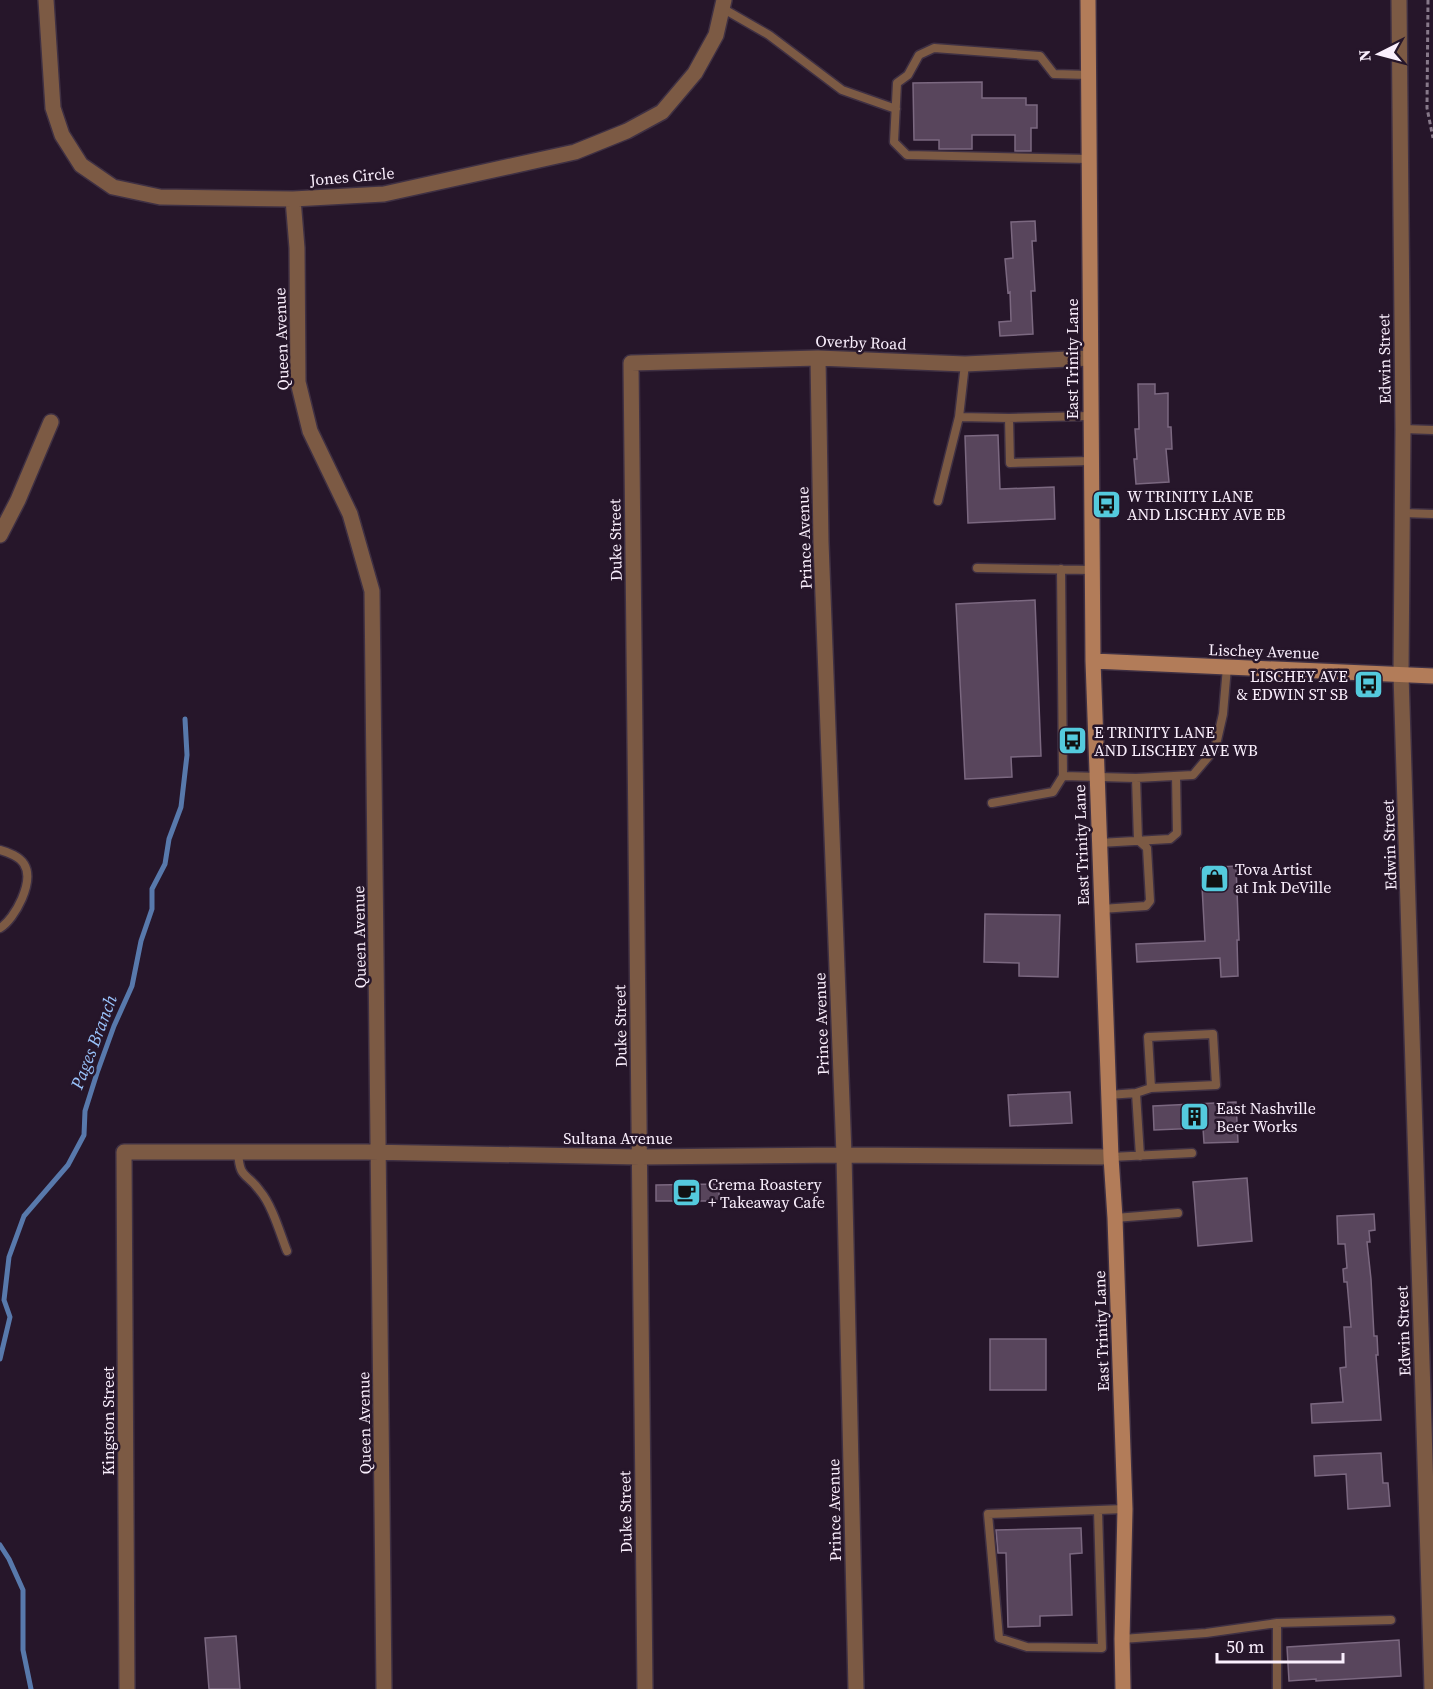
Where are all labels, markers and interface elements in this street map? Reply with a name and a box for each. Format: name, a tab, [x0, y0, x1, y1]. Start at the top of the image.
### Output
north arrow	[1349, 24, 1409, 84]
text: N	[1352, 48, 1376, 63]
street label: Jones Circle	[308, 161, 395, 191]
street label: Queen Avenue	[268, 287, 294, 391]
street label: East Trinity Lane	[1061, 298, 1083, 420]
street label: Edwin Street	[1372, 313, 1396, 404]
street label: Overby Road	[815, 329, 907, 355]
place label: W TRINITY LANE AND LISCHEY AVE EB	[1127, 485, 1286, 525]
street label: Prince Avenue	[791, 486, 817, 590]
bus stop icon: W TRINITY LANE AND LISCHEY AVE EB	[1090, 489, 1122, 521]
street label: Duke Street	[603, 498, 627, 581]
street label: Lischey Avenue	[1208, 638, 1320, 664]
place label: LISCHEY AVE & EDWIN ST SB	[1236, 665, 1348, 705]
bus stop icon: LISCHEY AVE & EDWIN ST SB	[1353, 669, 1385, 701]
place label: E TRINITY LANE AND LISCHEY AVE WB	[1094, 721, 1258, 761]
bus stop icon: E TRINITY LANE AND LISCHEY AVE WB	[1057, 725, 1089, 757]
street label: East Trinity Lane	[1068, 784, 1094, 906]
street label: Edwin Street	[1376, 799, 1402, 891]
place label: Tova Artist at Ink DeVille	[1235, 858, 1331, 898]
shop icon: Tova Artist at Ink DeVille	[1198, 862, 1230, 894]
street label: Queen Avenue	[347, 885, 371, 989]
street label: Prince Avenue	[808, 972, 834, 1076]
street label: Duke Street	[608, 984, 632, 1067]
water label: Pages Branch	[64, 991, 123, 1093]
place label: East Nashville Beer Works	[1216, 1097, 1316, 1137]
building icon: East Nashville Beer Works	[1179, 1101, 1211, 1133]
street label: Sultana Avenue	[563, 1127, 673, 1149]
place label: Crema Roastery + Takeaway Cafe	[708, 1173, 825, 1213]
cafe icon: Crema Roastery + Takeaway Cafe	[671, 1177, 703, 1209]
street label: East Trinity Lane	[1088, 1270, 1114, 1392]
street label: Edwin Street	[1390, 1285, 1416, 1377]
street label: Kingston Street	[97, 1366, 119, 1476]
street label: Queen Avenue	[352, 1371, 376, 1475]
street label: Prince Avenue	[822, 1458, 846, 1562]
street label: Duke Street	[613, 1470, 637, 1553]
scale bar	[1217, 1626, 1343, 1664]
text: 50 m	[1226, 1634, 1264, 1659]

